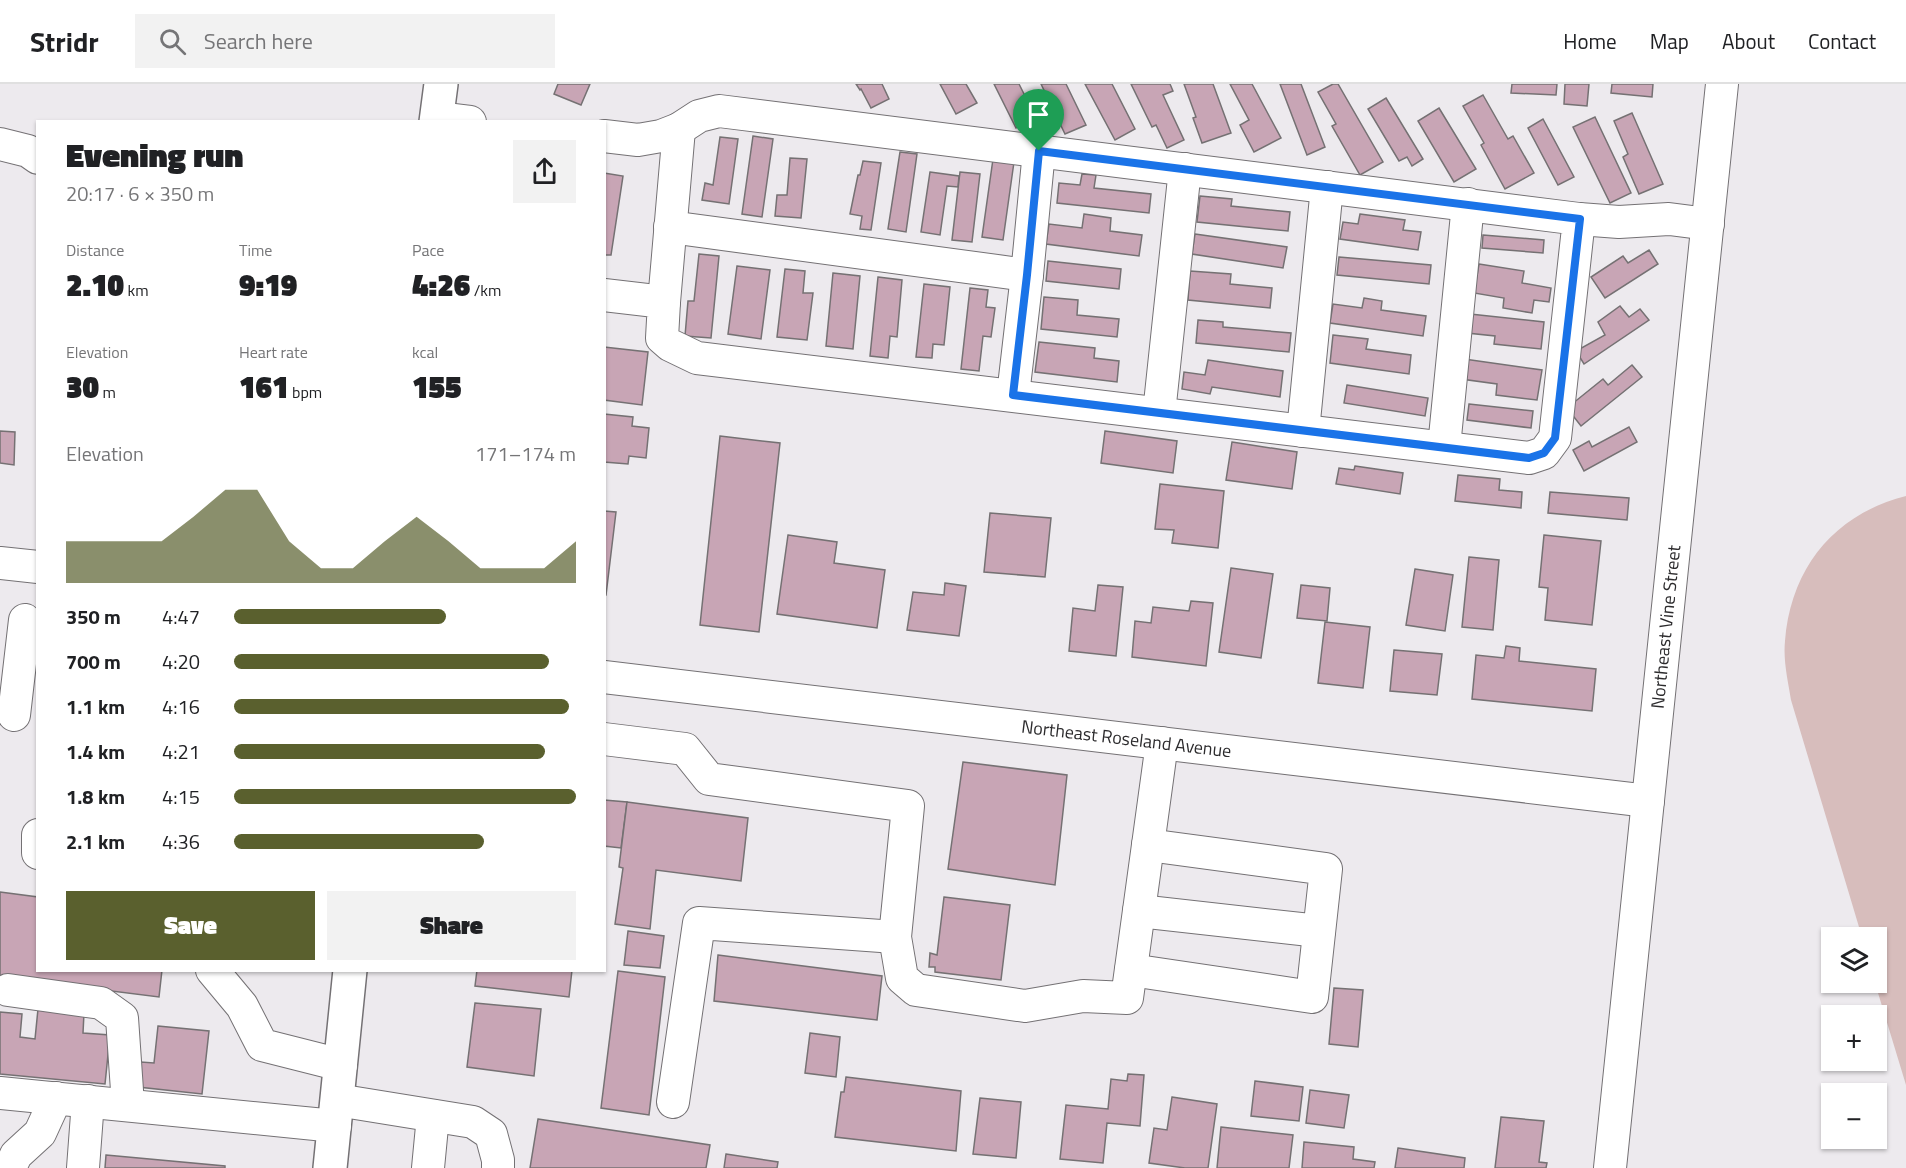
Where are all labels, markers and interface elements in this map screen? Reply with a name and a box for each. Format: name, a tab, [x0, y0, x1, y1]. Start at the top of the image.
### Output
search box	[135, 14, 555, 68]
text: Stridr	[30, 20, 99, 63]
text: Search here	[204, 24, 313, 58]
icon: search	[156, 25, 189, 58]
text: Home	[1563, 25, 1617, 57]
text: Map	[1650, 25, 1689, 57]
text: About	[1722, 25, 1775, 57]
text: Contact	[1808, 25, 1876, 57]
pin	[1013, 89, 1064, 151]
icon: arrive	[1022, 98, 1055, 131]
text: Evening run	[66, 130, 243, 180]
button: share	[513, 140, 576, 203]
text: 20:17 · 6 × 350 m	[66, 178, 214, 209]
text: Distance	[66, 238, 124, 262]
text: Time	[239, 238, 272, 262]
text: Pace	[412, 238, 444, 262]
text: 2.10	[66, 262, 124, 308]
text: 9:19	[239, 262, 297, 308]
text: 4:26	[412, 262, 470, 308]
text: km	[124, 278, 149, 302]
text: /km	[470, 278, 501, 302]
text: Elevation	[66, 340, 128, 364]
text: Heart rate	[239, 340, 308, 364]
text: kcal	[412, 340, 438, 364]
text: 30	[66, 364, 99, 410]
text: 161	[239, 364, 289, 410]
text: 155	[412, 364, 462, 410]
text: m	[99, 380, 116, 404]
text: bpm	[289, 380, 322, 404]
text: Elevation	[66, 438, 144, 469]
text: 171–174 m	[475, 438, 576, 469]
street label: Northeast Vine Street	[1644, 543, 1687, 710]
text: 350 m	[66, 601, 121, 632]
text: 4:47	[162, 601, 200, 632]
text: 700 m	[66, 646, 121, 677]
text: 4:20	[162, 646, 200, 677]
text: 1.1 km	[66, 691, 125, 722]
text: 4:16	[162, 691, 200, 722]
street label: Northeast Roseland Avenue	[1020, 713, 1233, 764]
text: 1.4 km	[66, 736, 125, 767]
text: 4:21	[162, 736, 200, 767]
text: 1.8 km	[66, 781, 125, 812]
text: 4:15	[162, 781, 200, 812]
text: 2.1 km	[66, 826, 125, 857]
text: 4:36	[162, 826, 200, 857]
button: Save	[66, 891, 315, 960]
button: Share	[327, 891, 576, 960]
map controls	[1821, 927, 1887, 1149]
button: layers	[1821, 927, 1887, 993]
button: +	[1821, 1005, 1887, 1071]
button: −	[1821, 1083, 1887, 1149]

